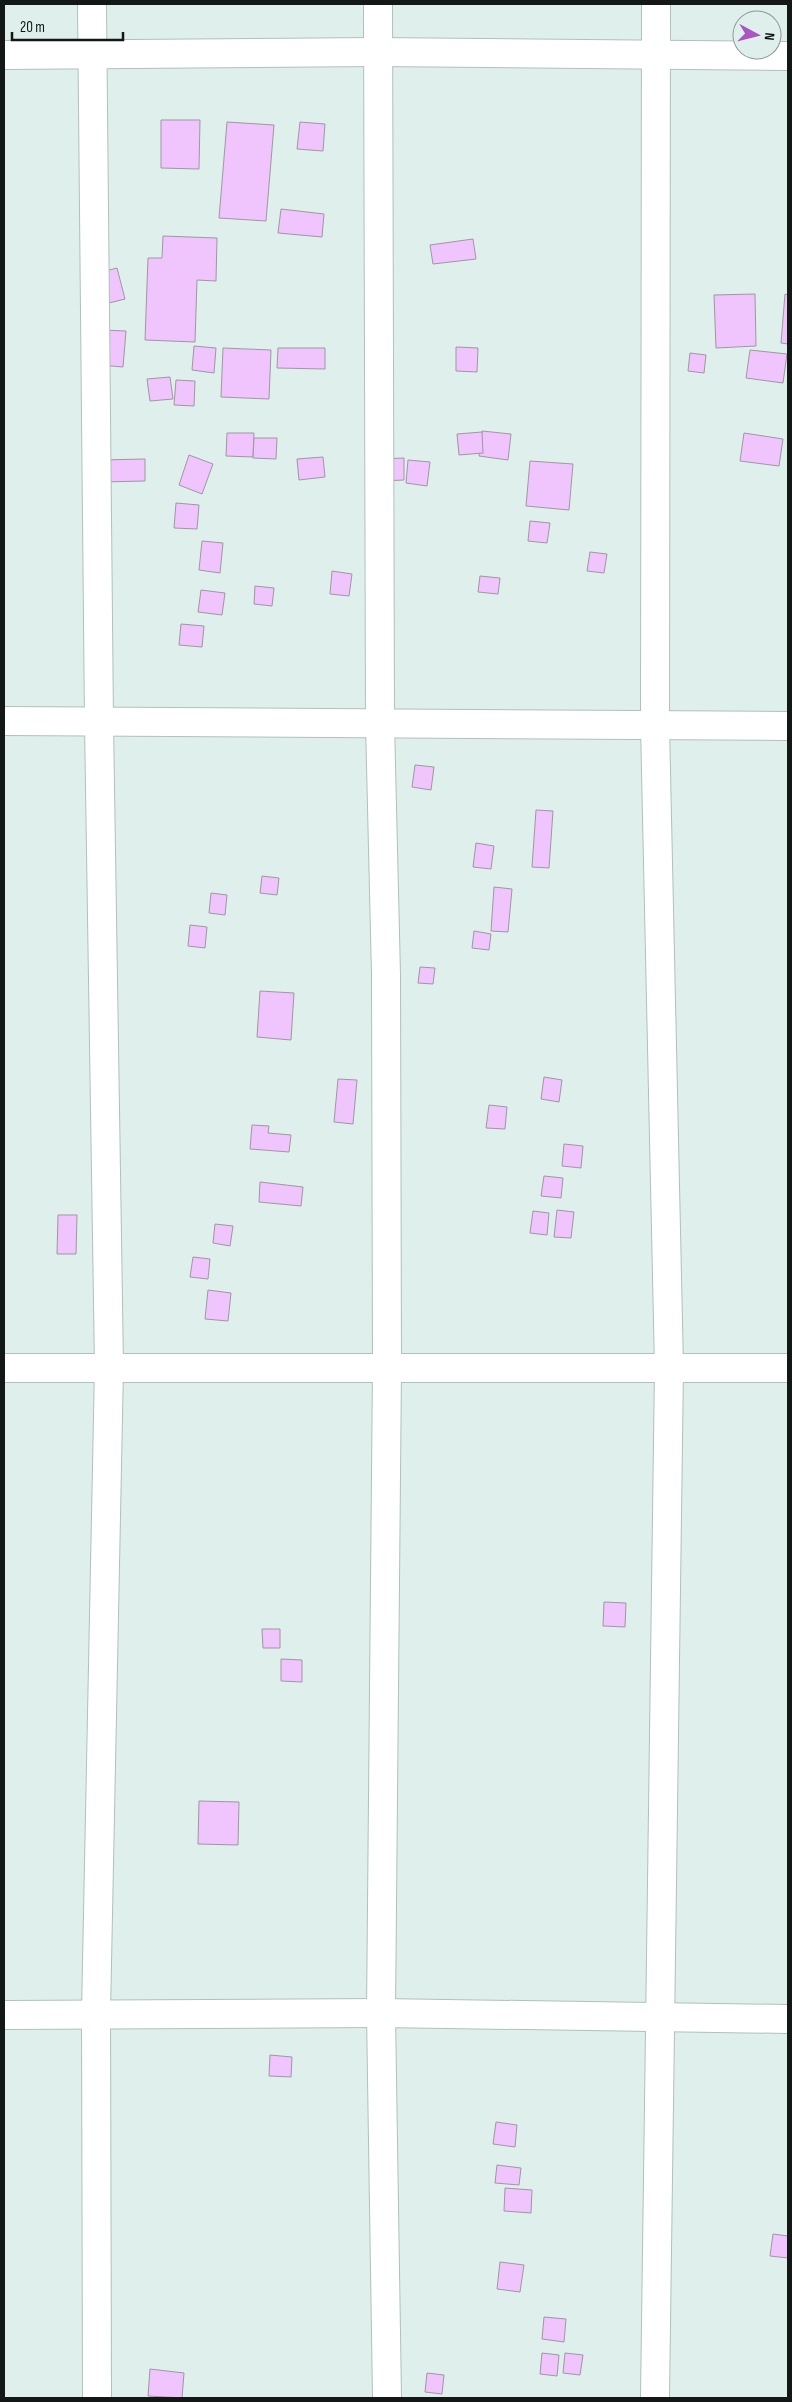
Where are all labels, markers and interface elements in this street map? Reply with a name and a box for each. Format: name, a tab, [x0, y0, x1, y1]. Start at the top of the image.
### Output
scale bar	[12, 10, 124, 42]
north arrow	[732, 10, 782, 60]
text: 20 m	[20, 18, 45, 37]
text: N	[761, 32, 778, 41]

